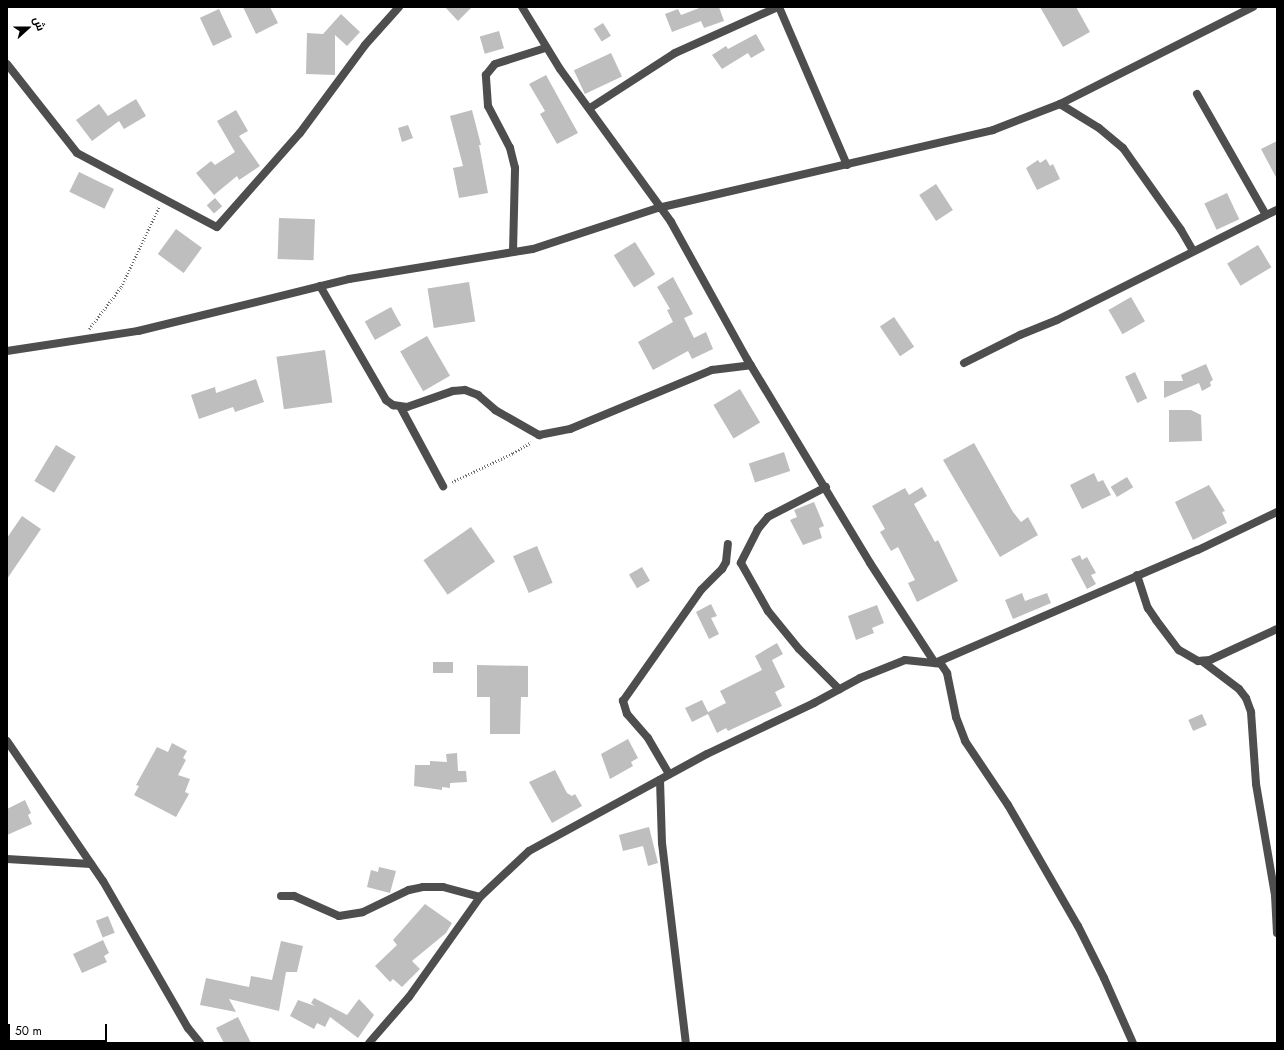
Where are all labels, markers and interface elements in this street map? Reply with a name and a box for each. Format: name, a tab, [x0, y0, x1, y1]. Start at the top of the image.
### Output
north arrow	[8, 8, 48, 48]
text: ش	[29, 14, 49, 33]
scale bar	[10, 1016, 109, 1042]
text: 50 m	[15, 1022, 42, 1040]

